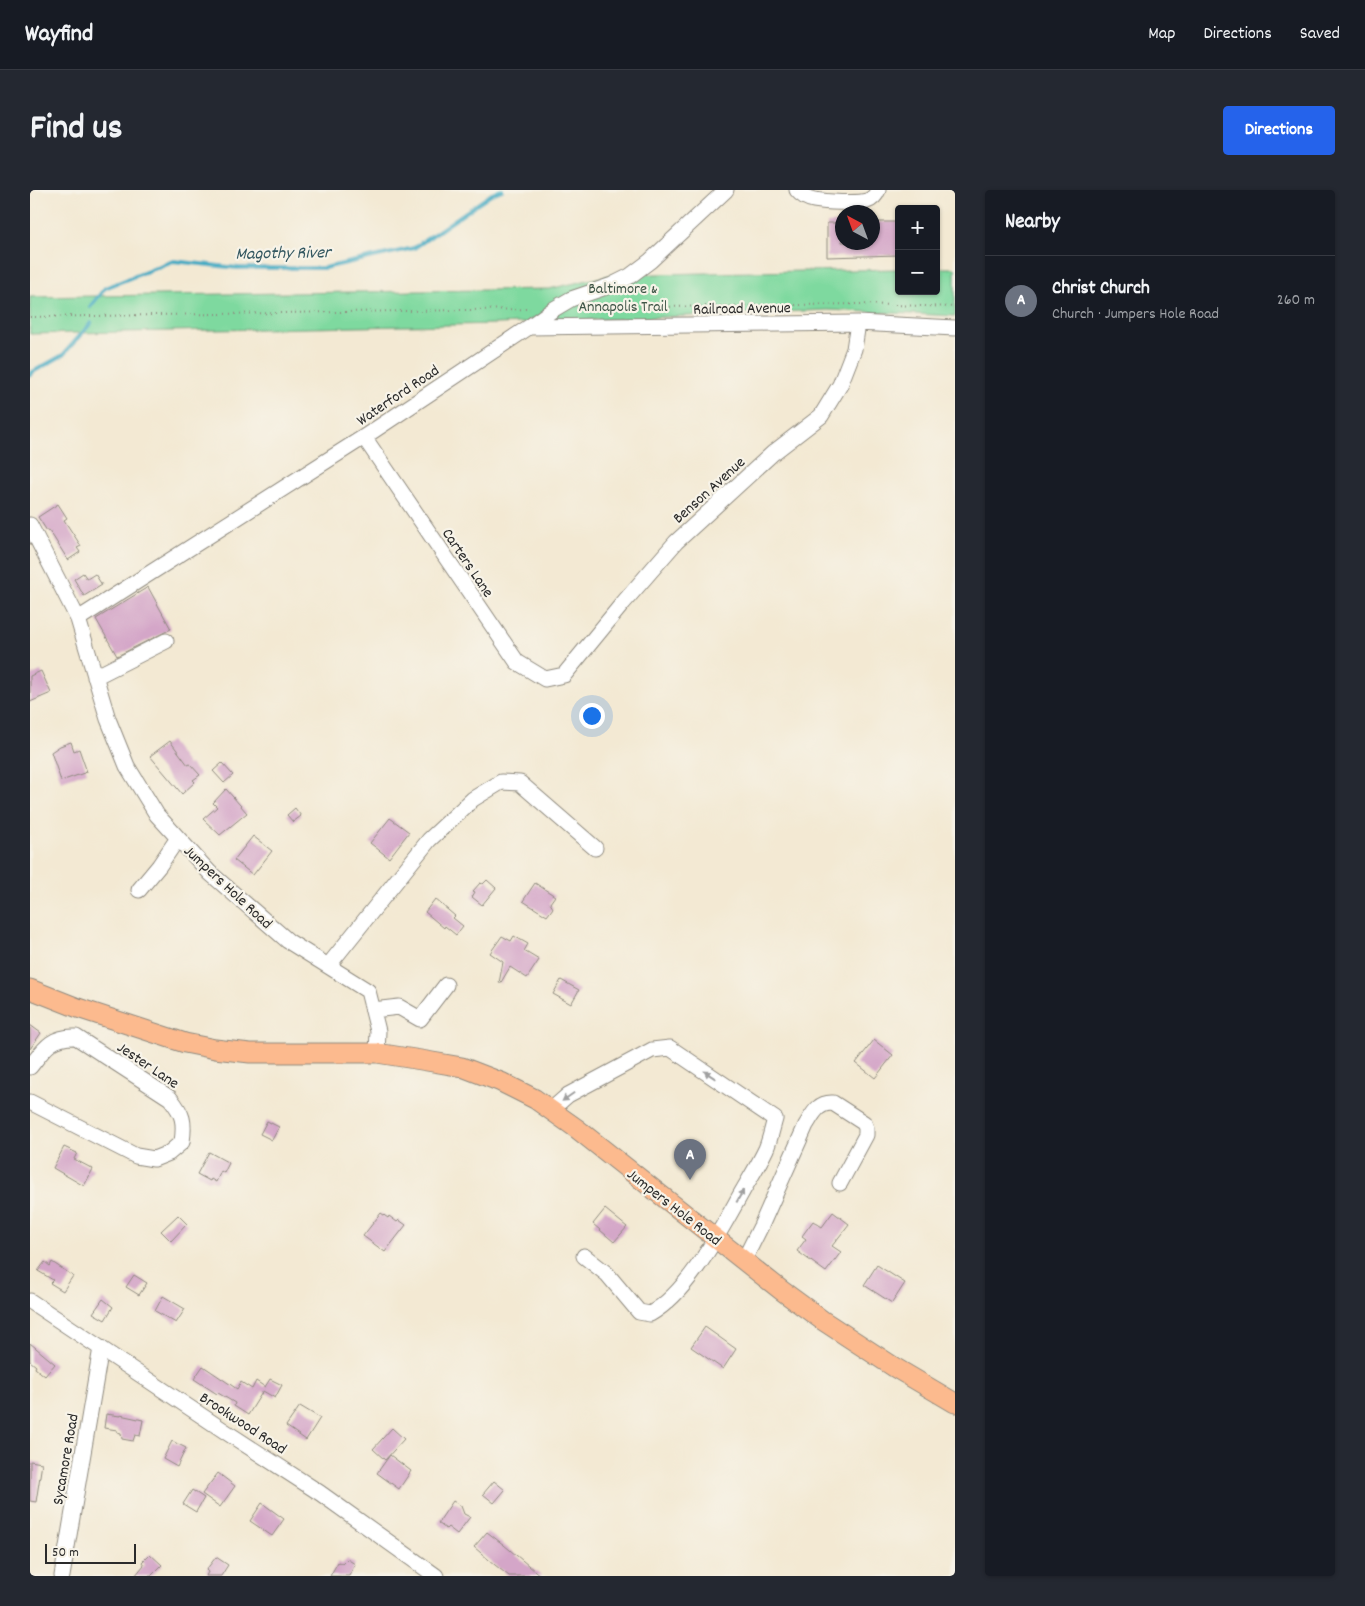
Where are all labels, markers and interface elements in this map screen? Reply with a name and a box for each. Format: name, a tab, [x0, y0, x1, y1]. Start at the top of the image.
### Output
text: Wayfind	[25, 18, 93, 52]
text: Map	[1148, 22, 1175, 47]
text: Directions	[1203, 22, 1272, 47]
text: Saved	[1300, 22, 1340, 47]
text: Find us	[30, 105, 122, 155]
button: Directions	[1223, 106, 1335, 155]
north arrow	[835, 205, 880, 250]
map controls	[895, 205, 940, 295]
button: +	[895, 205, 940, 250]
text: Nearby	[1005, 208, 1060, 238]
water label: Magothy River	[235, 241, 333, 268]
button: −	[895, 250, 940, 295]
text: Christ Church	[1052, 276, 1150, 303]
park label: Baltimore & Annapolis Trail	[578, 278, 668, 319]
text: A	[1017, 289, 1025, 312]
text: 260 m	[1277, 289, 1315, 312]
street label: Railroad Avenue	[693, 297, 791, 322]
text: Church · Jumpers Hole Road	[1052, 303, 1219, 326]
street label: Waterford Road	[352, 360, 444, 432]
street label: Benson Avenue	[668, 452, 751, 530]
street label: Carters Lane	[435, 524, 499, 603]
your location	[579, 703, 605, 729]
street label: Jumpers Hole Road	[178, 840, 277, 935]
street label: Jester Lane	[112, 1037, 183, 1095]
one-way arrow	[703, 1070, 717, 1080]
one-way arrow	[561, 1092, 575, 1102]
pin: A	[674, 1139, 706, 1180]
street label: Jumpers Hole Road	[621, 1164, 726, 1252]
one-way arrow	[736, 1188, 744, 1203]
street label: Brookwood Road	[194, 1387, 291, 1461]
street label: Sycamore Road	[47, 1412, 86, 1507]
scale bar	[45, 1541, 136, 1564]
text: 50 m	[52, 1543, 79, 1563]

